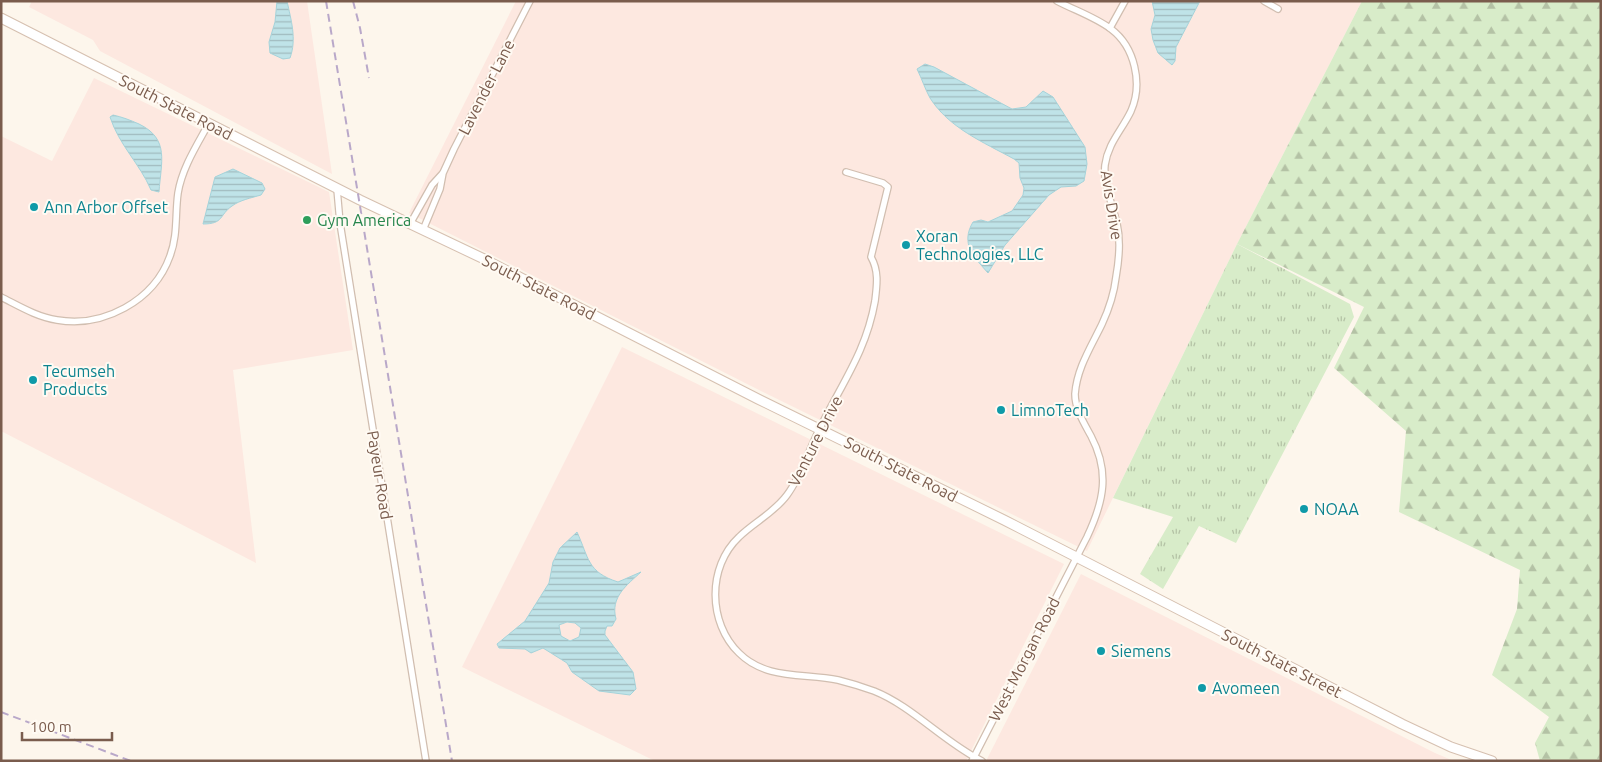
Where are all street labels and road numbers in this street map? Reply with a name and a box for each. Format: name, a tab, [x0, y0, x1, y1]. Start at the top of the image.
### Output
street label: Lavender Lane	[454, 36, 518, 138]
street label: South State Road	[116, 71, 236, 143]
street label: Avis Drive	[1098, 169, 1126, 241]
street label: South State Road	[479, 251, 599, 323]
street label: Venture Drive	[784, 393, 846, 489]
street label: Payeur Road	[364, 429, 396, 521]
street label: South State Road	[841, 433, 961, 505]
street label: West Morgan Road	[985, 594, 1063, 724]
street label: South State Street	[1219, 625, 1346, 701]

